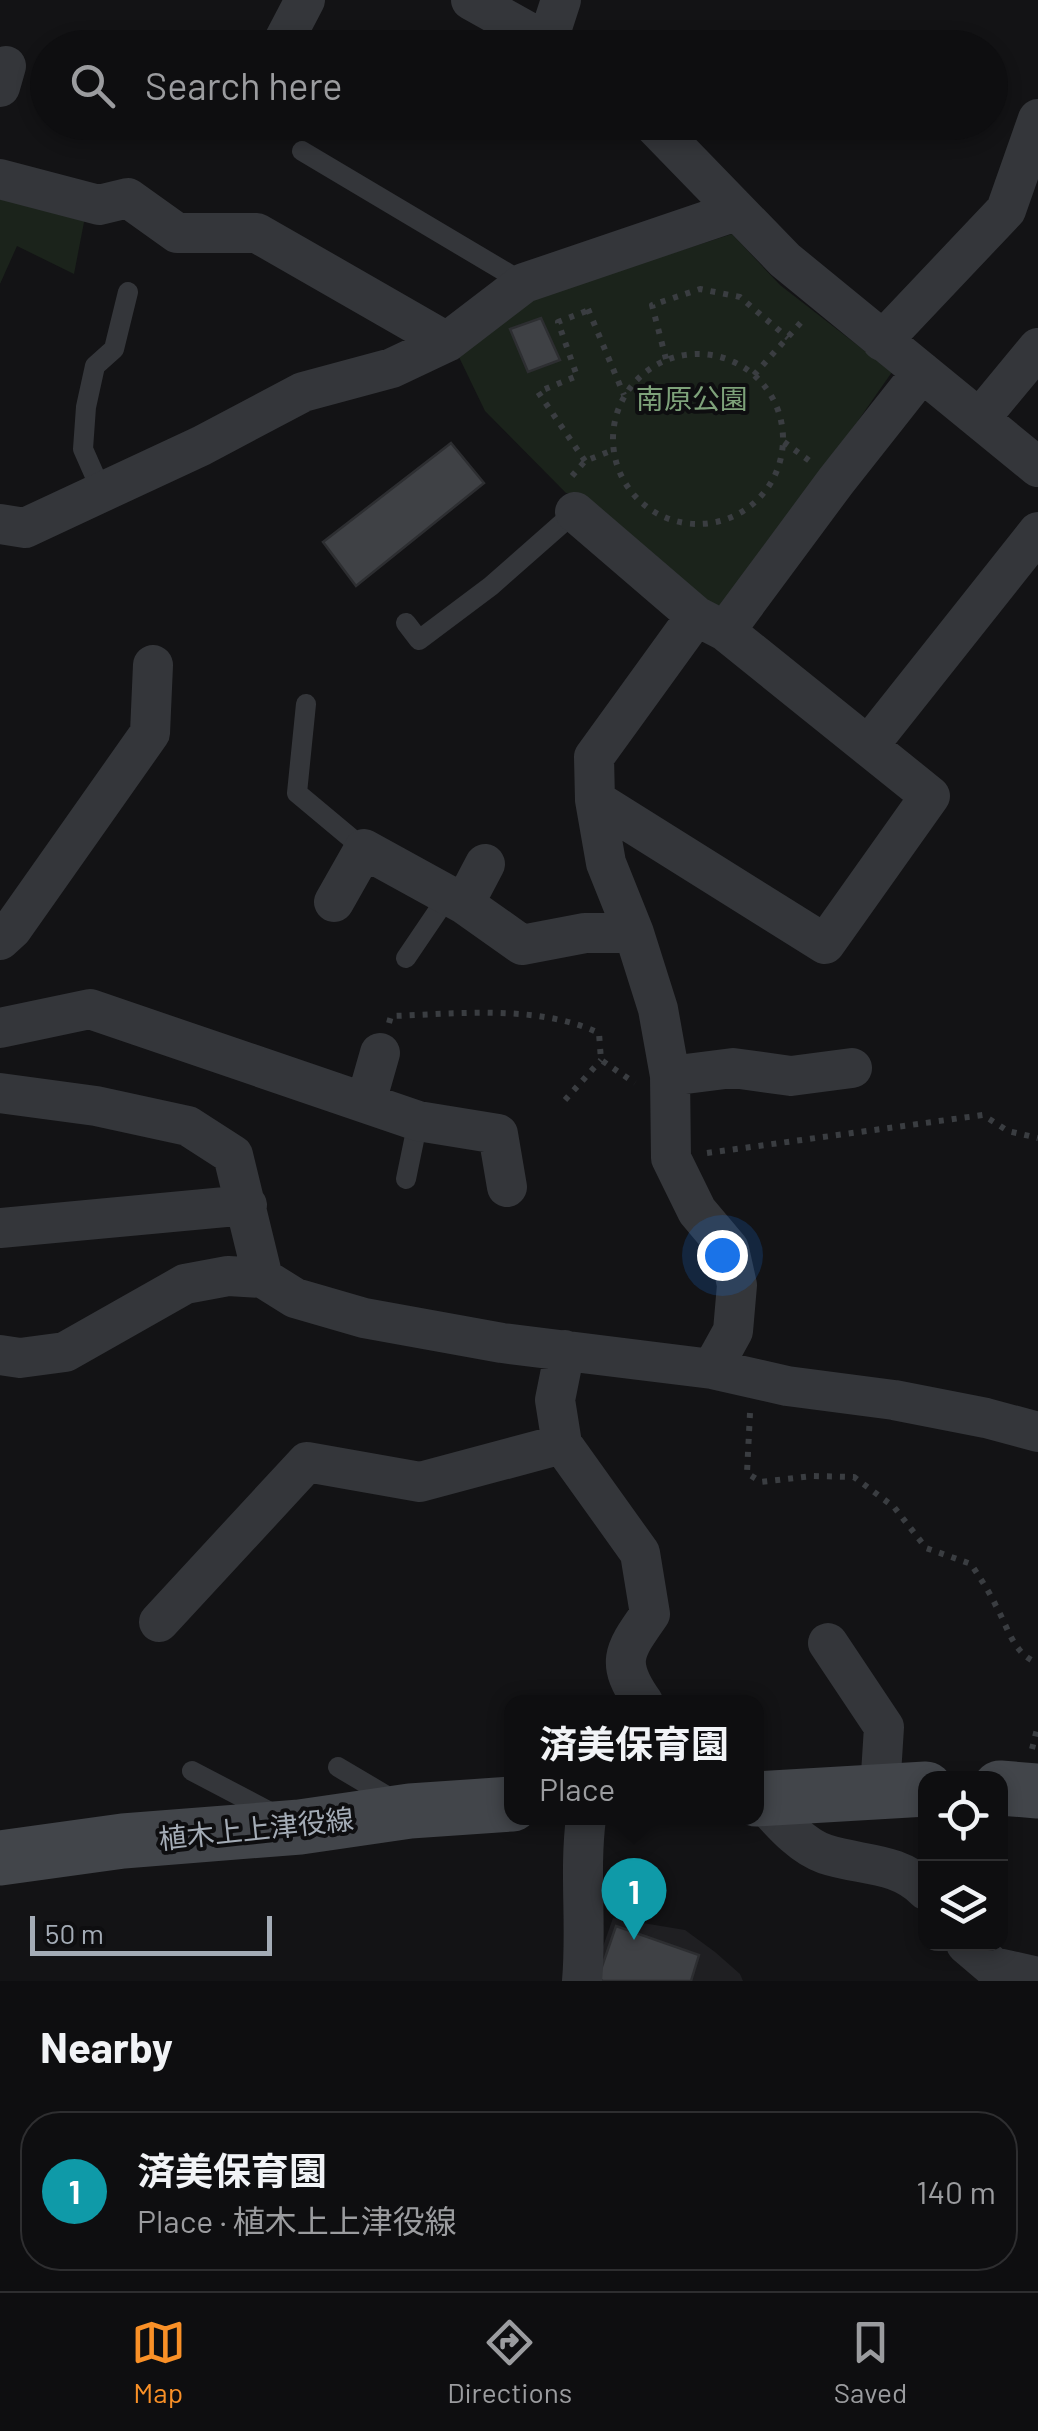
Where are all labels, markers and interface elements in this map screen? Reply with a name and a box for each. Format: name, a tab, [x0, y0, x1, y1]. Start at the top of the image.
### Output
search box	[30, 30, 1008, 140]
icon: search	[65, 58, 120, 113]
text: Search here	[145, 62, 343, 108]
park label: 南原公園	[636, 381, 748, 415]
your location	[697, 1230, 748, 1281]
popup	[504, 1695, 764, 1825]
text: 済美保育園	[539, 1720, 729, 1766]
text: Place	[539, 1769, 615, 1807]
map controls	[918, 1771, 1008, 1951]
button: locate	[918, 1771, 1008, 1861]
street label: 植木上上津役線	[157, 1801, 355, 1855]
pin: 1	[602, 1858, 666, 1940]
button: layers	[918, 1861, 1008, 1951]
scale bar	[30, 1911, 272, 1956]
text: 50 m	[45, 1916, 104, 1950]
text: Nearby	[40, 2021, 173, 2071]
text: 済美保育園	[137, 2147, 327, 2193]
text: 1	[69, 2172, 80, 2210]
text: 140 m	[916, 2172, 996, 2210]
text: Place · 植木上上津役線	[137, 2201, 457, 2239]
tab: Map	[131, 2315, 186, 2409]
tab: Directions	[447, 2315, 572, 2409]
tab: Saved	[834, 2315, 907, 2409]

